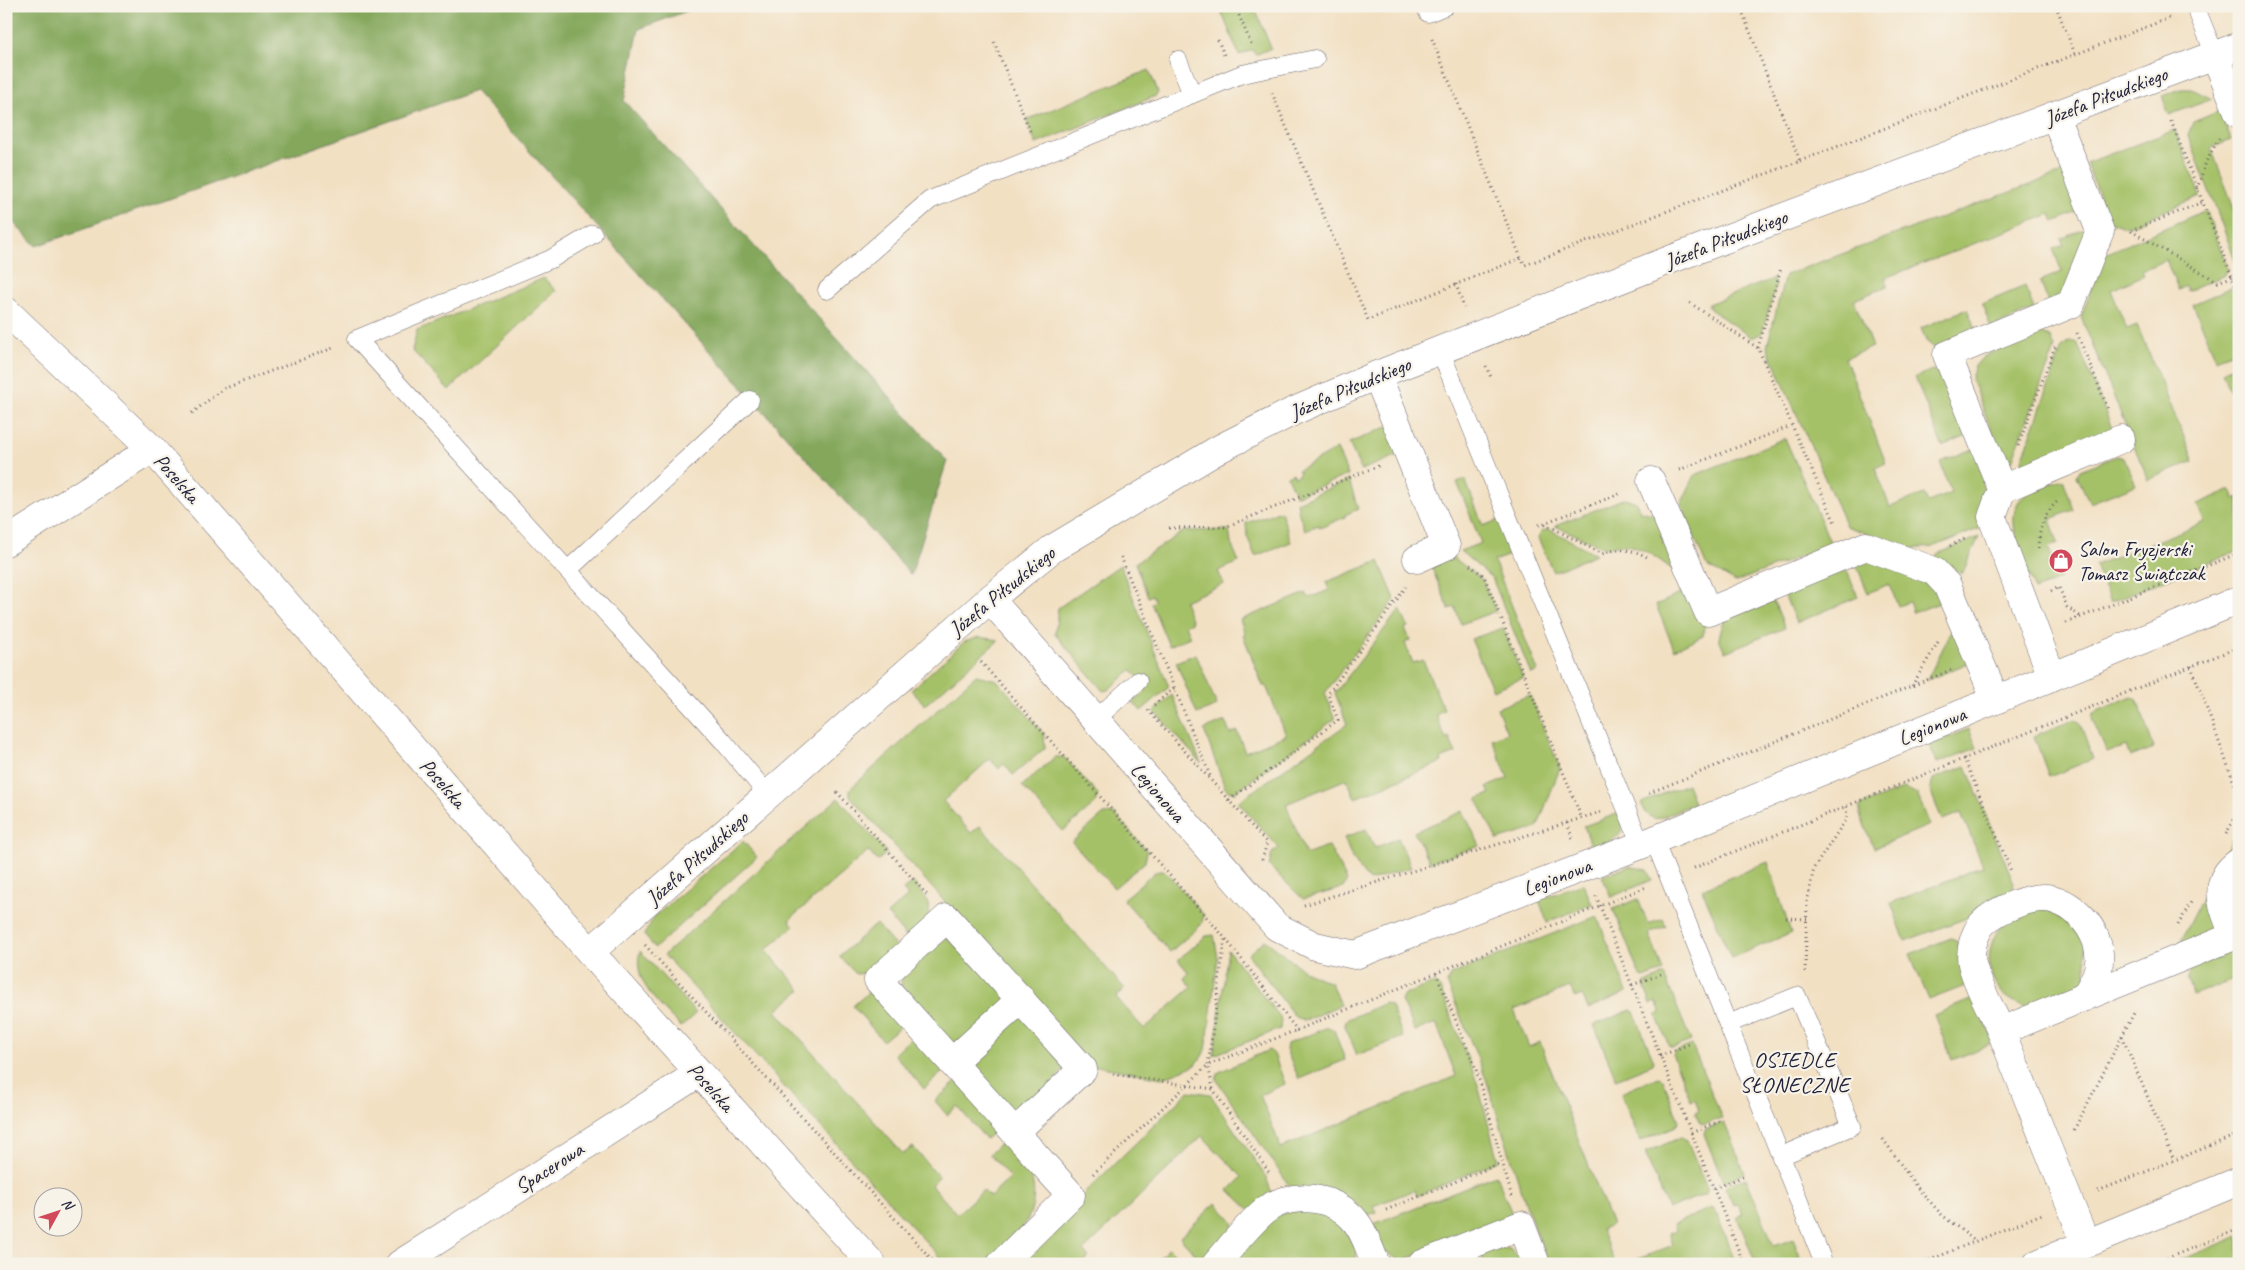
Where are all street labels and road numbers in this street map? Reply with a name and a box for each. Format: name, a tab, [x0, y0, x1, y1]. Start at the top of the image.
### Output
street label: Józefa Piłsudskiego	[2040, 60, 2172, 132]
street label: Józefa Piłsudskiego	[1660, 203, 1792, 275]
street label: Józefa Piłsudskiego	[1285, 350, 1416, 426]
street label: Poselska	[148, 448, 207, 510]
street label: Józefa Piłsudskiego	[943, 539, 1062, 642]
street label: Legionowa	[1894, 700, 1971, 751]
street label: Poselska	[414, 753, 473, 815]
street label: Legionowa	[1125, 757, 1192, 828]
street label: Józefa Piłsudskiego	[640, 804, 755, 911]
street label: Legionowa	[1519, 852, 1596, 902]
street label: Poselska	[682, 1057, 741, 1119]
street label: Spacerowa	[510, 1135, 590, 1200]

